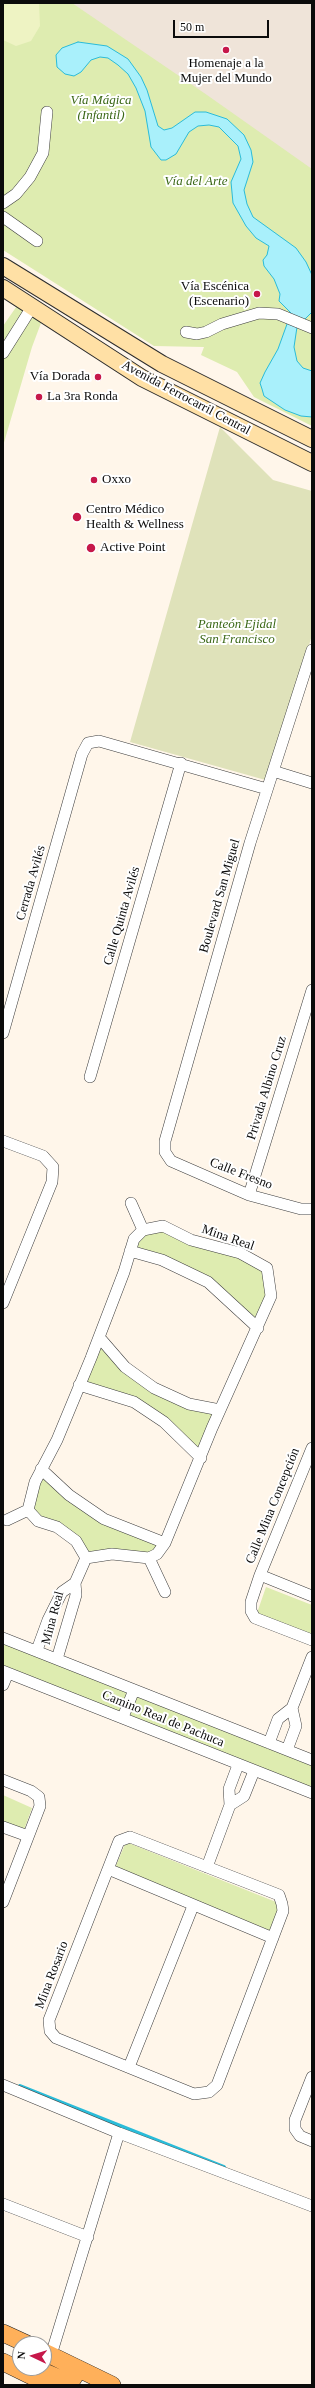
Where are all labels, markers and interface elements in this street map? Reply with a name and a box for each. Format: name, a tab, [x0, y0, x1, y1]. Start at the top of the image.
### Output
scale bar	[175, 12, 271, 38]
text: 50 m	[180, 20, 204, 34]
marker: Homenaje a la Mujer del Mundo	[221, 45, 231, 55]
place label: Homenaje a la Mujer del Mundo	[180, 56, 272, 87]
park label: Vía Mágica (Infantil)	[70, 93, 132, 124]
park label: Vía del Arte	[165, 174, 227, 190]
place label: Vía Escénica (Escenario)	[181, 279, 249, 310]
marker: Vía Escénica (Escenario)	[252, 289, 262, 299]
street label: Avenida Ferrocarril Central	[119, 357, 253, 439]
place label: Vía Dorada	[30, 369, 90, 385]
marker: Vía Dorada	[93, 372, 103, 382]
place label: La 3ra Ronda	[47, 389, 118, 405]
marker: La 3ra Ronda	[34, 392, 44, 402]
place label: Oxxo	[102, 472, 131, 488]
marker: Oxxo	[89, 475, 99, 485]
place label: Centro Médico Health & Wellness	[86, 502, 184, 533]
marker: Centro Médico Health & Wellness	[71, 511, 83, 523]
place label: Active Point	[100, 540, 165, 556]
marker: Active Point	[85, 542, 97, 554]
park label: Panteón Ejidal San Francisco	[198, 617, 276, 648]
street label: Boulevard San Miguel	[196, 837, 244, 955]
street label: Cerrada Avilés	[13, 844, 49, 922]
street label: Calle Quinta Avilés	[100, 865, 144, 967]
street label: Privada Albino Cruz	[244, 1034, 290, 1142]
street label: Calle Fresno	[207, 1155, 275, 1193]
street label: Mina Real	[200, 1222, 256, 1254]
street label: Calle Mina Concepción	[243, 1446, 303, 1566]
street label: Mina Real	[38, 1590, 68, 1646]
street label: Camino Real de Pachuca	[100, 1687, 226, 1751]
street label: Mina Rosario	[32, 1939, 72, 2011]
north arrow	[12, 2336, 52, 2376]
text: N	[15, 2351, 27, 2360]

